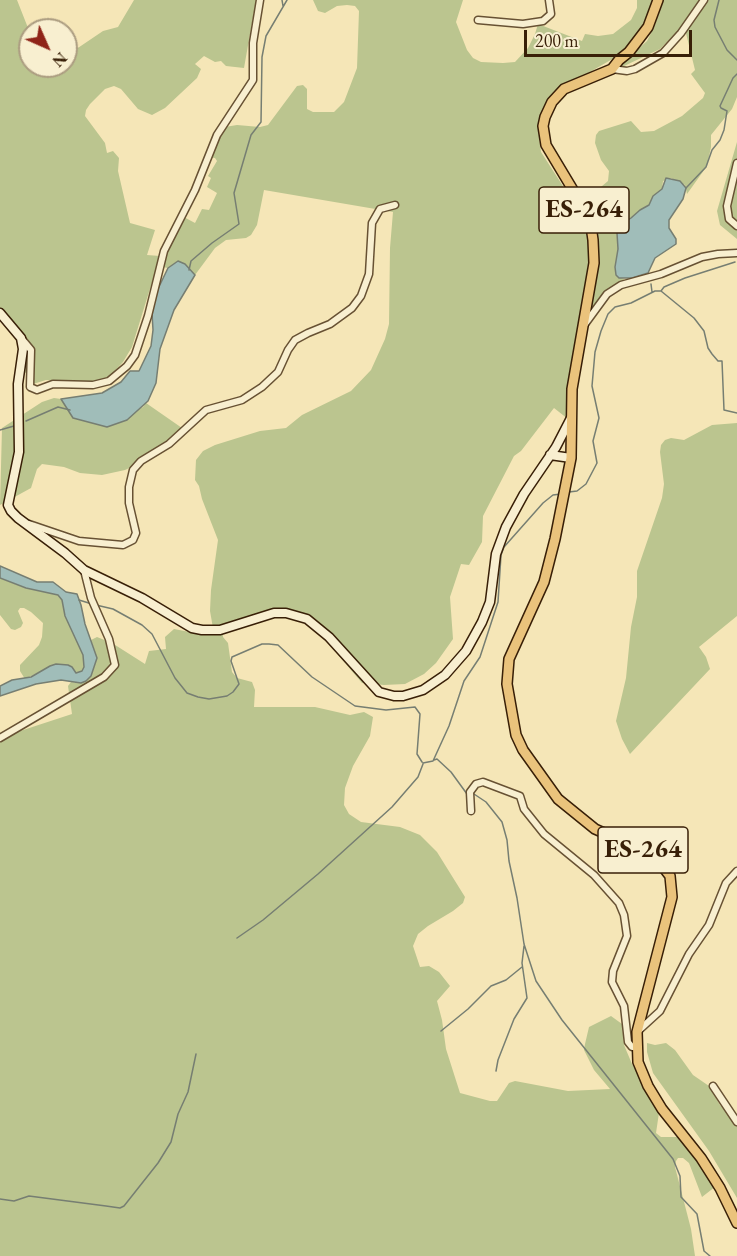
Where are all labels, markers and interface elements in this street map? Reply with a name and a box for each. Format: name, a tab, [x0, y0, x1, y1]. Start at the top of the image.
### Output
north arrow	[18, 18, 78, 78]
scale bar	[527, 18, 695, 56]
text: 200 m	[535, 29, 579, 52]
text: N	[48, 48, 72, 72]
road number: ES-264	[539, 187, 629, 233]
road number: ES-264	[598, 827, 688, 873]

